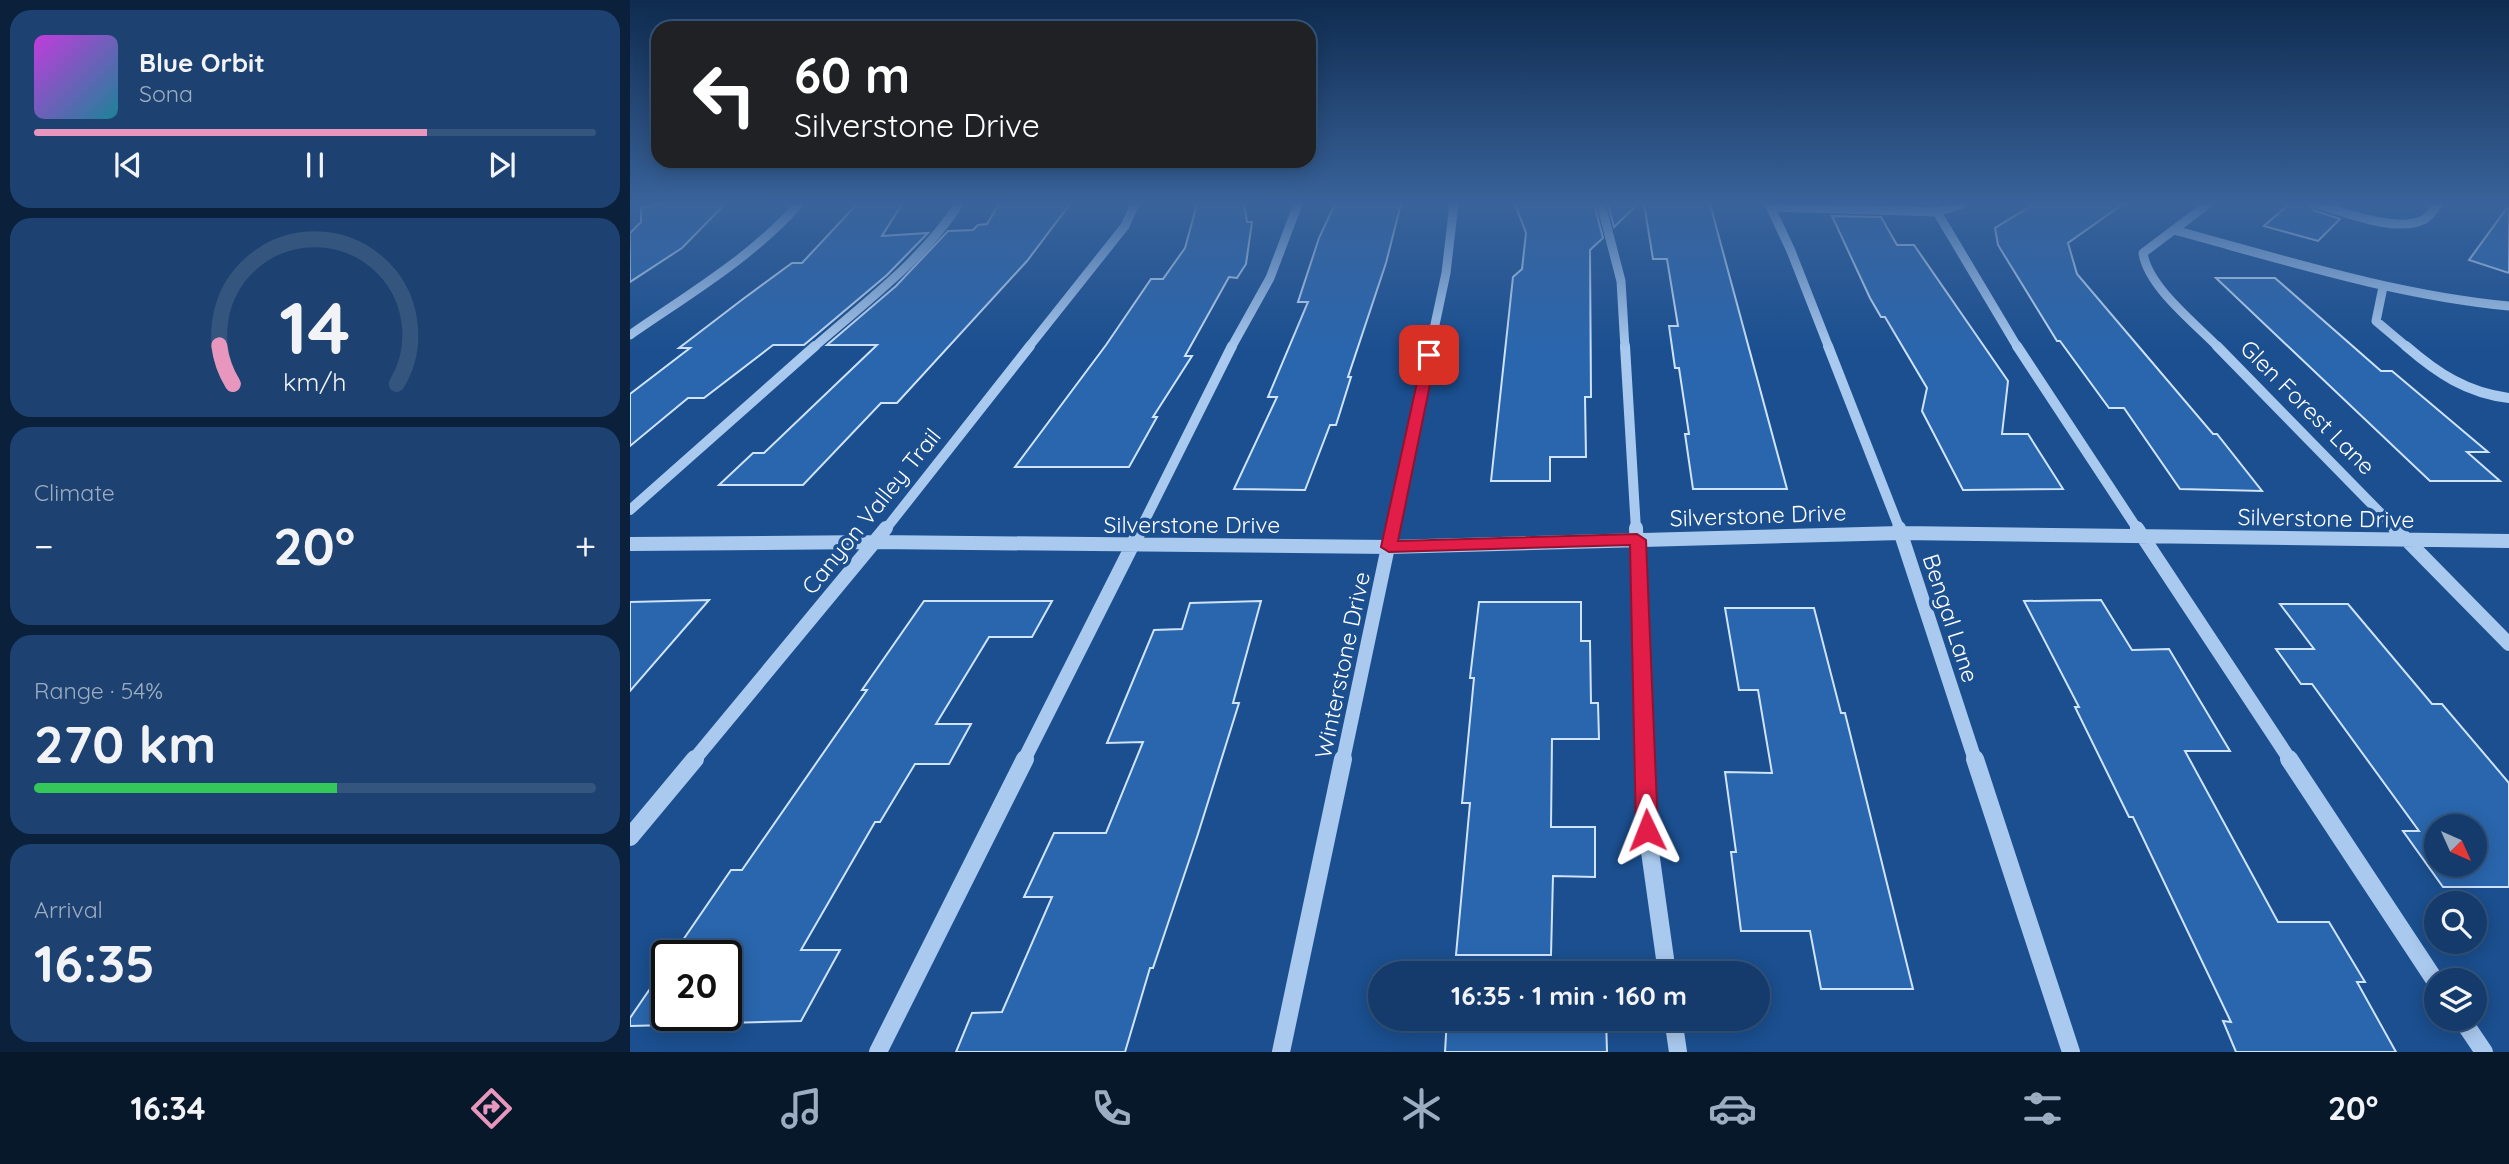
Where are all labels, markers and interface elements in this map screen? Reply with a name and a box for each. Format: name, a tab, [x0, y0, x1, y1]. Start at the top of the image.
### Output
text: 60 m	[794, 44, 910, 105]
text: Blue Orbit	[139, 46, 265, 79]
icon: left	[679, 49, 770, 140]
text: Sona	[139, 79, 193, 108]
text: Silverstone Drive	[794, 105, 1040, 145]
icon: previous	[109, 146, 147, 184]
icon: pause	[296, 146, 334, 184]
icon: next	[483, 146, 521, 184]
text: 14	[279, 281, 351, 372]
pin	[1399, 325, 1459, 385]
street label: Glen Forest Lane	[2235, 334, 2381, 480]
icon: arrive	[1410, 336, 1448, 374]
text: km/h	[283, 365, 347, 396]
street label: Canyon Valley Trail	[795, 422, 947, 600]
text: Climate	[34, 478, 115, 507]
street label: Silverstone Drive	[1669, 497, 1847, 533]
street label: Silverstone Drive	[2237, 502, 2415, 534]
street label: Silverstone Drive	[1104, 510, 1280, 539]
text: 20°	[273, 513, 355, 578]
text: −	[34, 522, 54, 570]
text: +	[575, 522, 596, 570]
street label: Bengal Lane	[1917, 550, 1985, 686]
street label: Winterstone Drive	[1308, 569, 1376, 761]
text: Range · 54%	[34, 676, 163, 705]
text: 270 km	[34, 711, 216, 776]
position arrow	[1610, 793, 1684, 867]
north arrow	[2424, 814, 2487, 877]
map controls	[2424, 814, 2487, 1031]
button: search	[2424, 891, 2487, 954]
text: Arrival	[34, 895, 103, 924]
text: 16:35	[34, 930, 155, 995]
speed limit sign: 20	[651, 940, 742, 1031]
button: layers	[2424, 968, 2487, 1031]
text: 16:35 · 1 min · 160 m	[1451, 979, 1687, 1012]
icon: directions	[467, 1084, 516, 1133]
icon: music	[777, 1084, 826, 1133]
icon: phone	[1087, 1084, 1136, 1133]
icon: climate	[1397, 1084, 1446, 1133]
icon: car	[1708, 1084, 1757, 1133]
icon: filters	[2018, 1084, 2067, 1133]
text: 16:34	[131, 1088, 205, 1128]
text: 20°	[2328, 1088, 2378, 1128]

